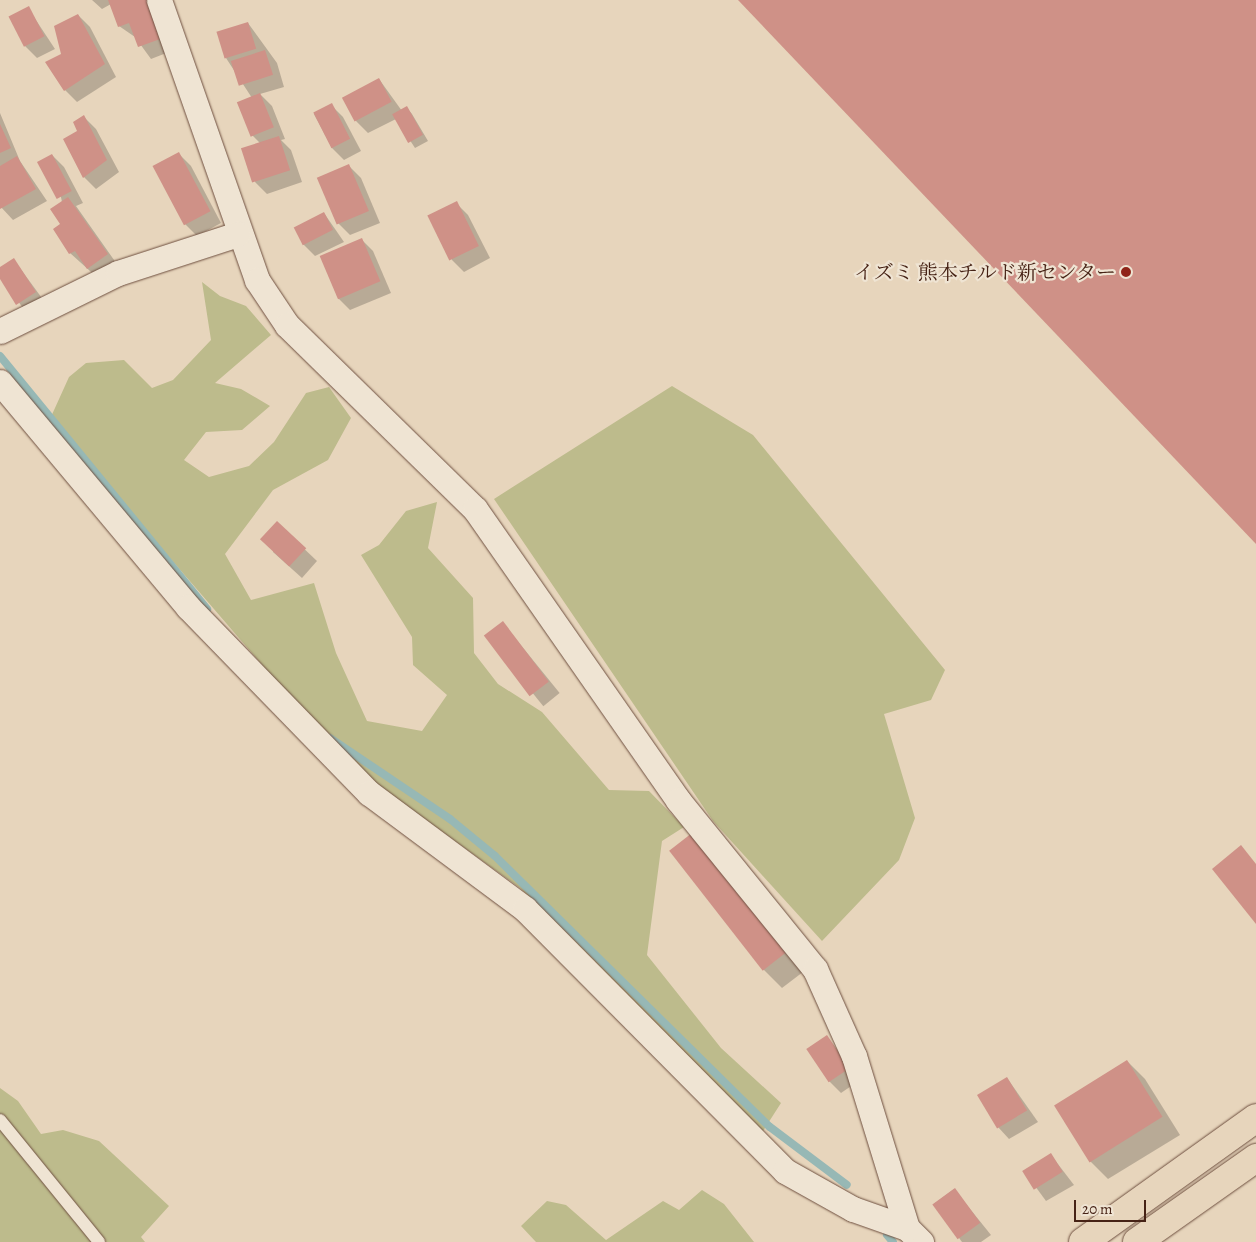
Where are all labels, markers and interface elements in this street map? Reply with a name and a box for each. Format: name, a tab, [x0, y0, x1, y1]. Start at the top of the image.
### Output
place label: イズミ 熊本チルド新センター	[852, 260, 1116, 284]
marker: イズミ 熊本チルド新センター	[1120, 266, 1132, 278]
scale bar	[1076, 1190, 1148, 1222]
text: 20 m	[1082, 1199, 1113, 1219]

